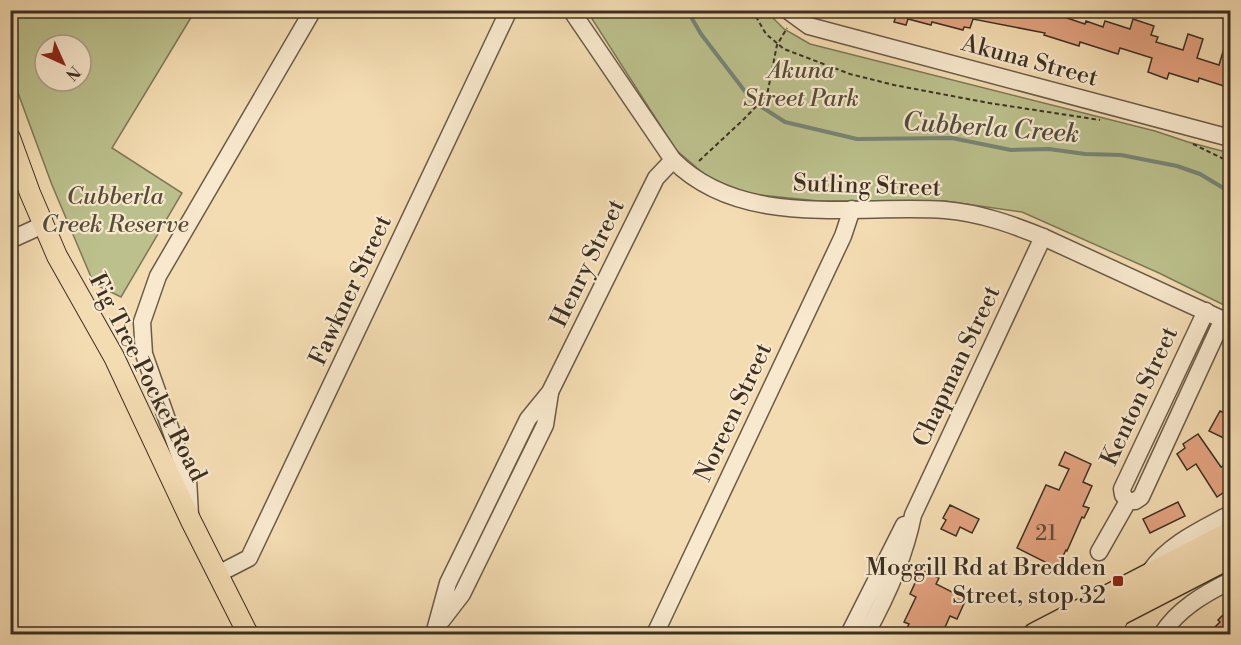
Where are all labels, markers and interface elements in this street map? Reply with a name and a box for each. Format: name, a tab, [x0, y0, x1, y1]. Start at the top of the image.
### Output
street label: Akuna Street	[957, 28, 1102, 94]
north arrow	[33, 33, 93, 93]
park label: Akuna Street Park	[743, 56, 859, 114]
text: N	[61, 61, 84, 85]
water label: Cubberla Creek	[902, 106, 1080, 150]
street label: Sutling Street	[792, 168, 942, 204]
park label: Cubberla Creek Reserve	[41, 182, 189, 240]
street label: Henry Street	[544, 194, 632, 332]
street label: Fawkner Street	[303, 210, 399, 370]
street label: Fig Tree Pocket Road	[82, 268, 213, 487]
street label: Chapman Street	[906, 281, 1008, 452]
street label: Kenton Street	[1095, 322, 1185, 471]
street label: Noreen Street	[689, 338, 779, 487]
house number: 21	[1035, 521, 1057, 547]
place label: Moggill Rd at Bredden Street, stop 32	[866, 553, 1106, 611]
marker: Moggill Rd at Bredden Street, stop 32	[1111, 574, 1125, 588]

